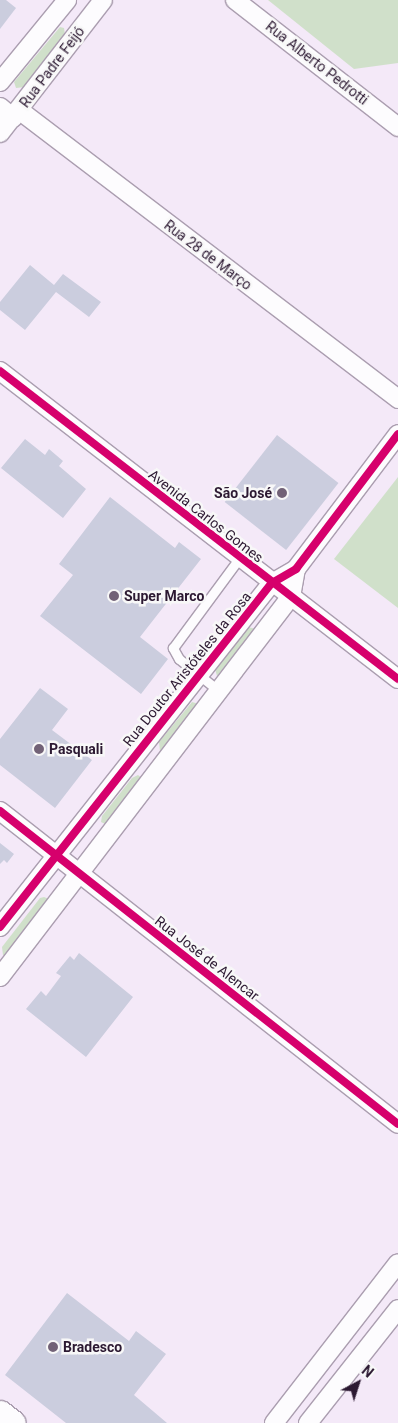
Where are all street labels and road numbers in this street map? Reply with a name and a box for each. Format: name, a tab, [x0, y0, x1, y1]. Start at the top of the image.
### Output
street label: Rua Alberto Pedrotti	[262, 18, 372, 108]
street label: Rua Padre Feijó	[16, 23, 88, 111]
street label: Rua 28 de Março	[161, 217, 255, 293]
street label: Avenida Carlos Gomes	[145, 466, 267, 566]
street label: Rua Doutor Aristóteles da Rosa	[119, 588, 255, 750]
street label: Rua José de Alencar	[152, 912, 262, 1004]

